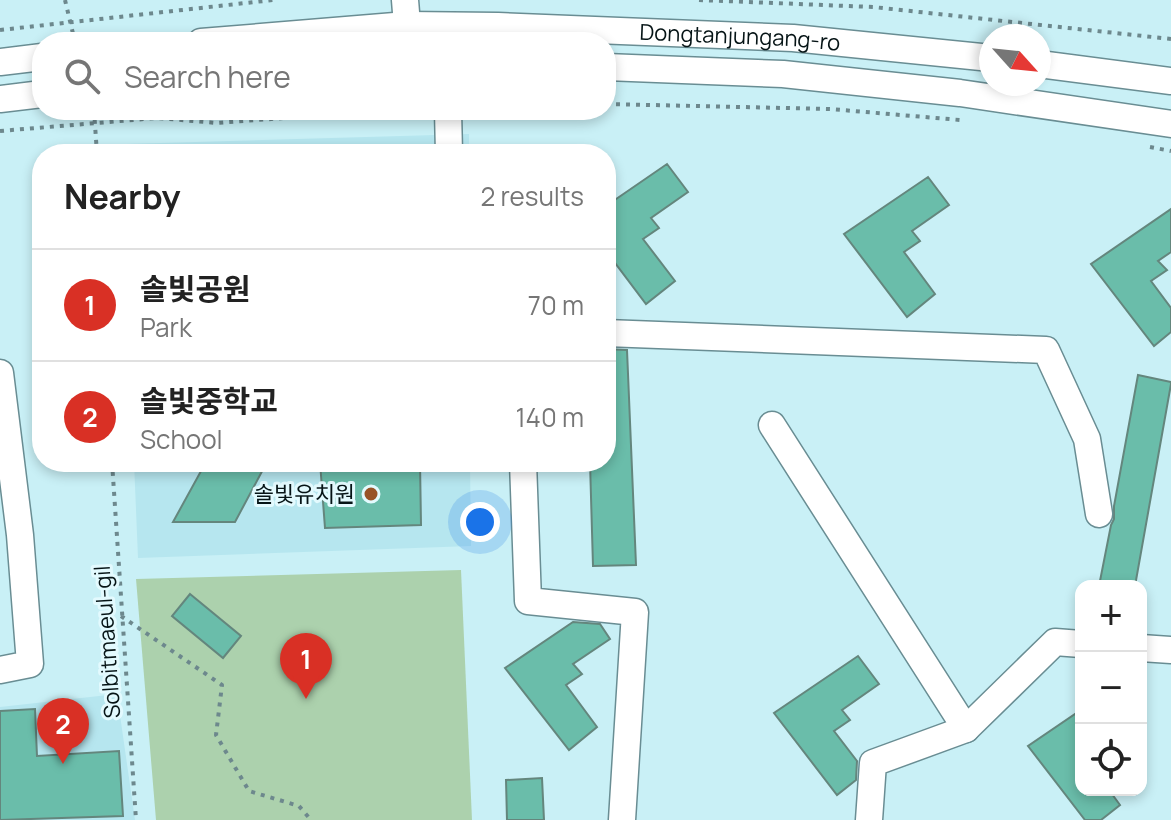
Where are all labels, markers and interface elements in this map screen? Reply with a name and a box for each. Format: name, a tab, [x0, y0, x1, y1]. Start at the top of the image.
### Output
street label: Dongtanjungang-ro	[639, 17, 842, 58]
north arrow	[979, 24, 1051, 96]
search box	[32, 32, 616, 120]
icon: search	[60, 54, 104, 98]
text: Search here	[124, 56, 291, 97]
text: Nearby	[64, 173, 180, 219]
text: 2 results	[480, 178, 584, 214]
text: 솔빛공원	[140, 268, 250, 309]
text: 1	[84, 287, 96, 323]
text: 70 m	[528, 287, 584, 323]
text: Park	[140, 309, 192, 345]
text: 솔빛중학교	[140, 380, 278, 421]
text: 2	[82, 399, 98, 435]
text: 140 m	[515, 399, 584, 435]
text: School	[140, 421, 223, 457]
place label: 솔빛유치원	[254, 479, 355, 509]
marker: 솔빛유치원	[362, 485, 380, 503]
your location	[460, 502, 500, 542]
street label: Solbitmaeul-gil	[87, 565, 127, 719]
map controls	[1075, 580, 1147, 796]
button: +	[1075, 580, 1147, 652]
pin: 1	[280, 633, 332, 699]
button: −	[1075, 652, 1147, 724]
pin: 2	[37, 698, 89, 764]
button: locate	[1075, 724, 1147, 796]

